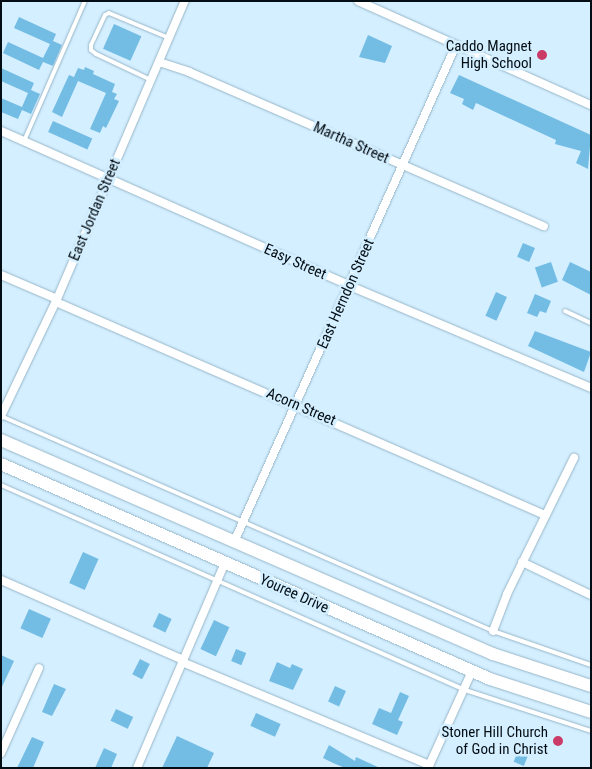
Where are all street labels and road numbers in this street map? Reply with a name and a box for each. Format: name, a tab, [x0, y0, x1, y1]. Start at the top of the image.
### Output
street label: Martha Street	[310, 118, 392, 168]
street label: East Jordan Street	[65, 156, 125, 264]
street label: East Herndon Street	[314, 236, 378, 352]
street label: Easy Street	[261, 240, 329, 284]
street label: Acorn Street	[264, 384, 338, 430]
street label: Youree Drive	[257, 571, 331, 617]

